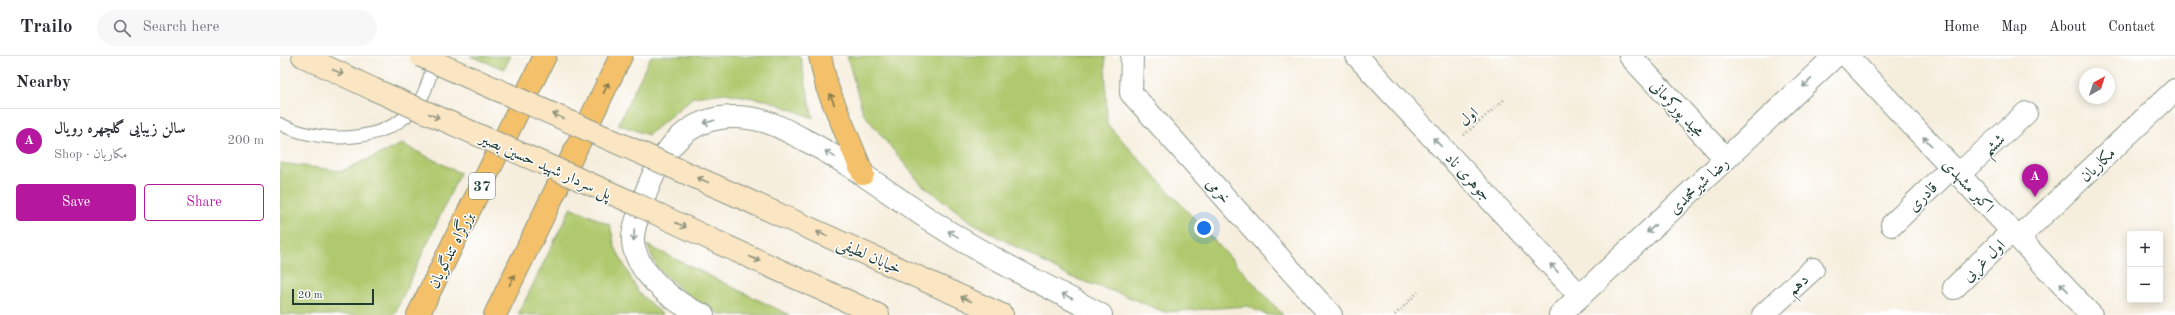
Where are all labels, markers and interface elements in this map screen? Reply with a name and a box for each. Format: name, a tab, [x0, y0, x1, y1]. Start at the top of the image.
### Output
search box	[97, 10, 377, 46]
icon: search	[111, 17, 133, 39]
text: Trailo	[20, 18, 73, 37]
text: Search here	[143, 20, 219, 35]
text: Home	[1944, 20, 1979, 34]
text: Map	[2001, 20, 2027, 34]
text: About	[2049, 20, 2086, 34]
text: Contact	[2108, 20, 2155, 34]
north arrow	[2079, 68, 2115, 104]
one-way arrow	[332, 69, 344, 76]
text: Nearby	[16, 74, 71, 91]
street label: مجید پورکرمانی	[1645, 77, 1708, 142]
one-way arrow	[1802, 78, 1812, 87]
one-way arrow	[603, 82, 610, 94]
one-way arrow	[828, 93, 836, 105]
street label: اول	[1457, 105, 1482, 130]
one-way arrow	[427, 112, 439, 120]
one-way arrow	[553, 112, 565, 119]
one-way arrow	[702, 118, 715, 126]
text: سالن زیبایی گلچهره رویال	[54, 122, 186, 137]
street label: پل سردار شهید حسین بصیر	[474, 130, 614, 205]
street label: ششم	[1980, 131, 2013, 165]
text: A	[24, 134, 34, 147]
text: 200 m	[227, 134, 264, 147]
one-way arrow	[1432, 136, 1441, 147]
one-way arrow	[1922, 136, 1932, 146]
street label: مکاریان	[2076, 144, 2120, 186]
text: Shop · مکاریان	[54, 148, 127, 161]
one-way arrow	[824, 149, 836, 157]
street label: جوهری ناد	[1441, 150, 1494, 205]
street label: رضا شیرمحمدی	[1666, 155, 1732, 218]
street label: اکبر مشهدی	[1938, 156, 1997, 217]
pin: A	[2022, 164, 2048, 197]
road number: 37	[469, 173, 495, 199]
one-way arrow	[697, 176, 709, 183]
street label: خرمی	[1202, 176, 1233, 208]
street label: قادری	[1906, 180, 1941, 215]
button: Save	[16, 184, 136, 221]
button: Share	[144, 184, 264, 221]
street label: بزرگراه تندگویان	[423, 208, 478, 292]
your location	[1194, 218, 1214, 238]
one-way arrow	[674, 222, 686, 229]
one-way arrow	[1646, 225, 1656, 234]
one-way arrow	[630, 228, 637, 241]
one-way arrow	[816, 230, 828, 237]
one-way arrow	[948, 230, 959, 238]
map controls	[2127, 231, 2163, 303]
button: +	[2127, 231, 2163, 267]
street label: خیابان لطیفی	[834, 236, 904, 280]
street label: اول غربی	[1960, 237, 2010, 287]
one-way arrow	[749, 256, 761, 264]
one-way arrow	[1550, 263, 1559, 273]
button: −	[2127, 267, 2163, 303]
street label: دهم	[1785, 272, 1816, 303]
one-way arrow	[509, 274, 516, 286]
one-way arrow	[2060, 282, 2069, 292]
scale bar	[292, 287, 374, 306]
text: 20 m	[298, 290, 323, 301]
one-way arrow	[1061, 292, 1073, 300]
one-way arrow	[960, 295, 972, 302]

